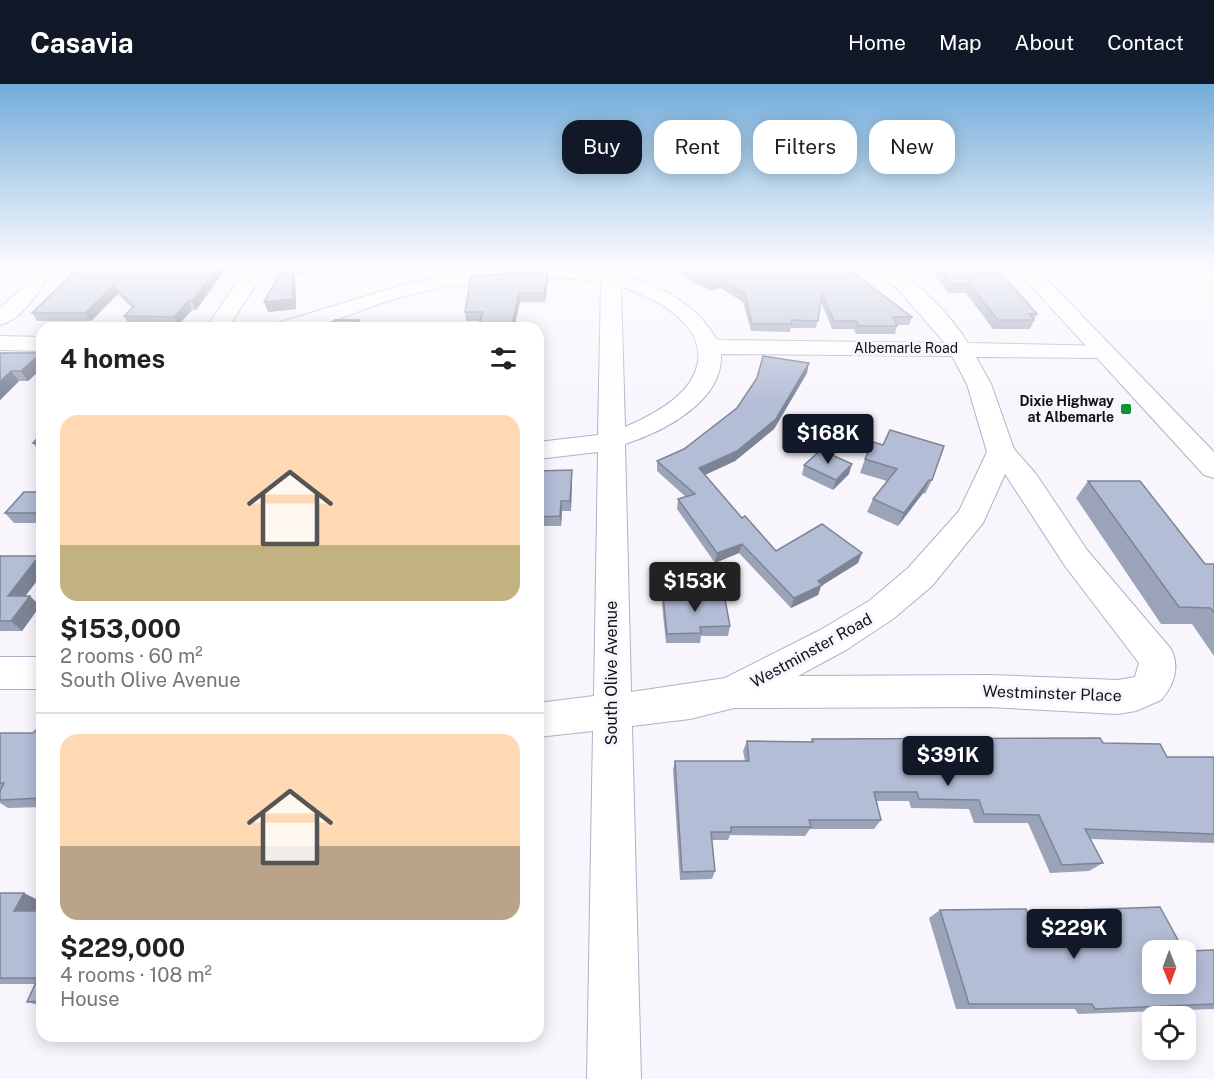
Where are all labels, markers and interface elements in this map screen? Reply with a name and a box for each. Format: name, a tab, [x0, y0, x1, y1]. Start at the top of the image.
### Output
text: Casavia	[30, 26, 134, 59]
text: Home	[848, 30, 906, 55]
text: Map	[939, 30, 982, 55]
text: About	[1015, 30, 1074, 55]
text: Contact	[1107, 30, 1184, 55]
chip: Buy	[562, 120, 642, 174]
chip: Rent	[654, 120, 741, 174]
chip: Filters	[753, 120, 857, 174]
chip: New	[869, 120, 955, 174]
street label: Albemarle Road	[854, 340, 958, 356]
icon: filters	[487, 342, 520, 375]
text: 4 homes	[60, 343, 165, 374]
place label: Dixie Highway at Albemarle	[1019, 393, 1114, 425]
marker: Dixie Highway at Albemarle	[1119, 402, 1133, 416]
pin: $168K	[786, 414, 870, 465]
text: $168K	[796, 421, 860, 445]
icon: home	[236, 454, 344, 562]
pin: $153K	[653, 562, 737, 613]
text: $153K	[663, 569, 727, 593]
street label: South Olive Avenue	[602, 601, 621, 745]
street label: Westminster Road	[747, 609, 875, 692]
text: $153,000	[60, 613, 181, 644]
text: 2 rooms · 60 m²	[60, 644, 203, 668]
text: South Olive Avenue	[60, 668, 241, 692]
street label: Westminster Place	[982, 682, 1122, 705]
pin: $391K	[906, 736, 990, 787]
text: $391K	[917, 743, 979, 767]
icon: home	[236, 773, 344, 881]
pin: $229K	[1032, 909, 1116, 960]
text: $229K	[1041, 916, 1107, 940]
text: $229,000	[60, 932, 185, 963]
north arrow	[1142, 940, 1196, 994]
map controls	[1142, 940, 1196, 1060]
text: 4 rooms · 108 m²	[60, 963, 212, 987]
text: House	[60, 987, 120, 1011]
button: locate	[1142, 1006, 1196, 1060]

